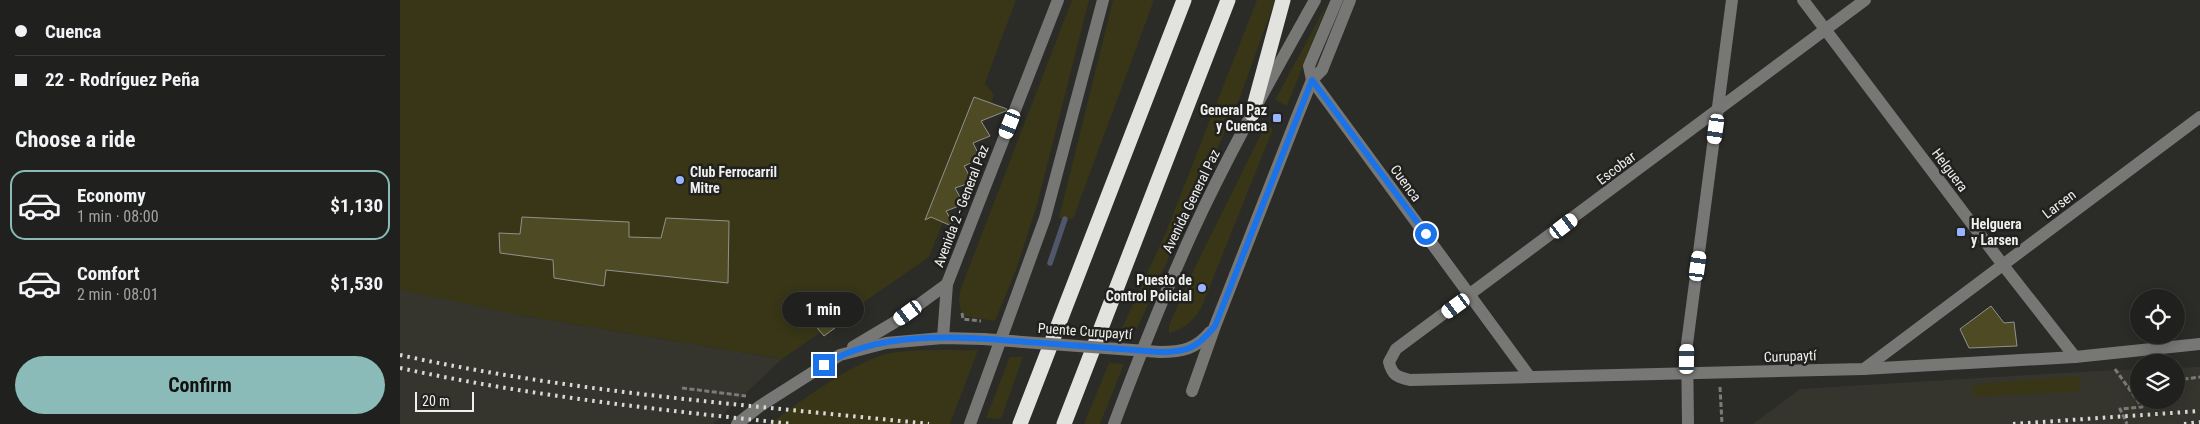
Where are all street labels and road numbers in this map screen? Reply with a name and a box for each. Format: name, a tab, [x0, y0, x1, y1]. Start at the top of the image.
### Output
street label: Avenida 2 - General Paz	[930, 143, 992, 269]
street label: Helguera	[1929, 145, 1971, 195]
street label: Avenida General Paz	[1159, 147, 1223, 255]
street label: Escobar	[1593, 148, 1639, 188]
street label: Cuenca	[1387, 162, 1425, 204]
street label: Larsen	[2039, 186, 2079, 222]
street label: Puente Curupaytí	[1037, 320, 1133, 342]
street label: Curupaytí	[1763, 347, 1817, 365]

